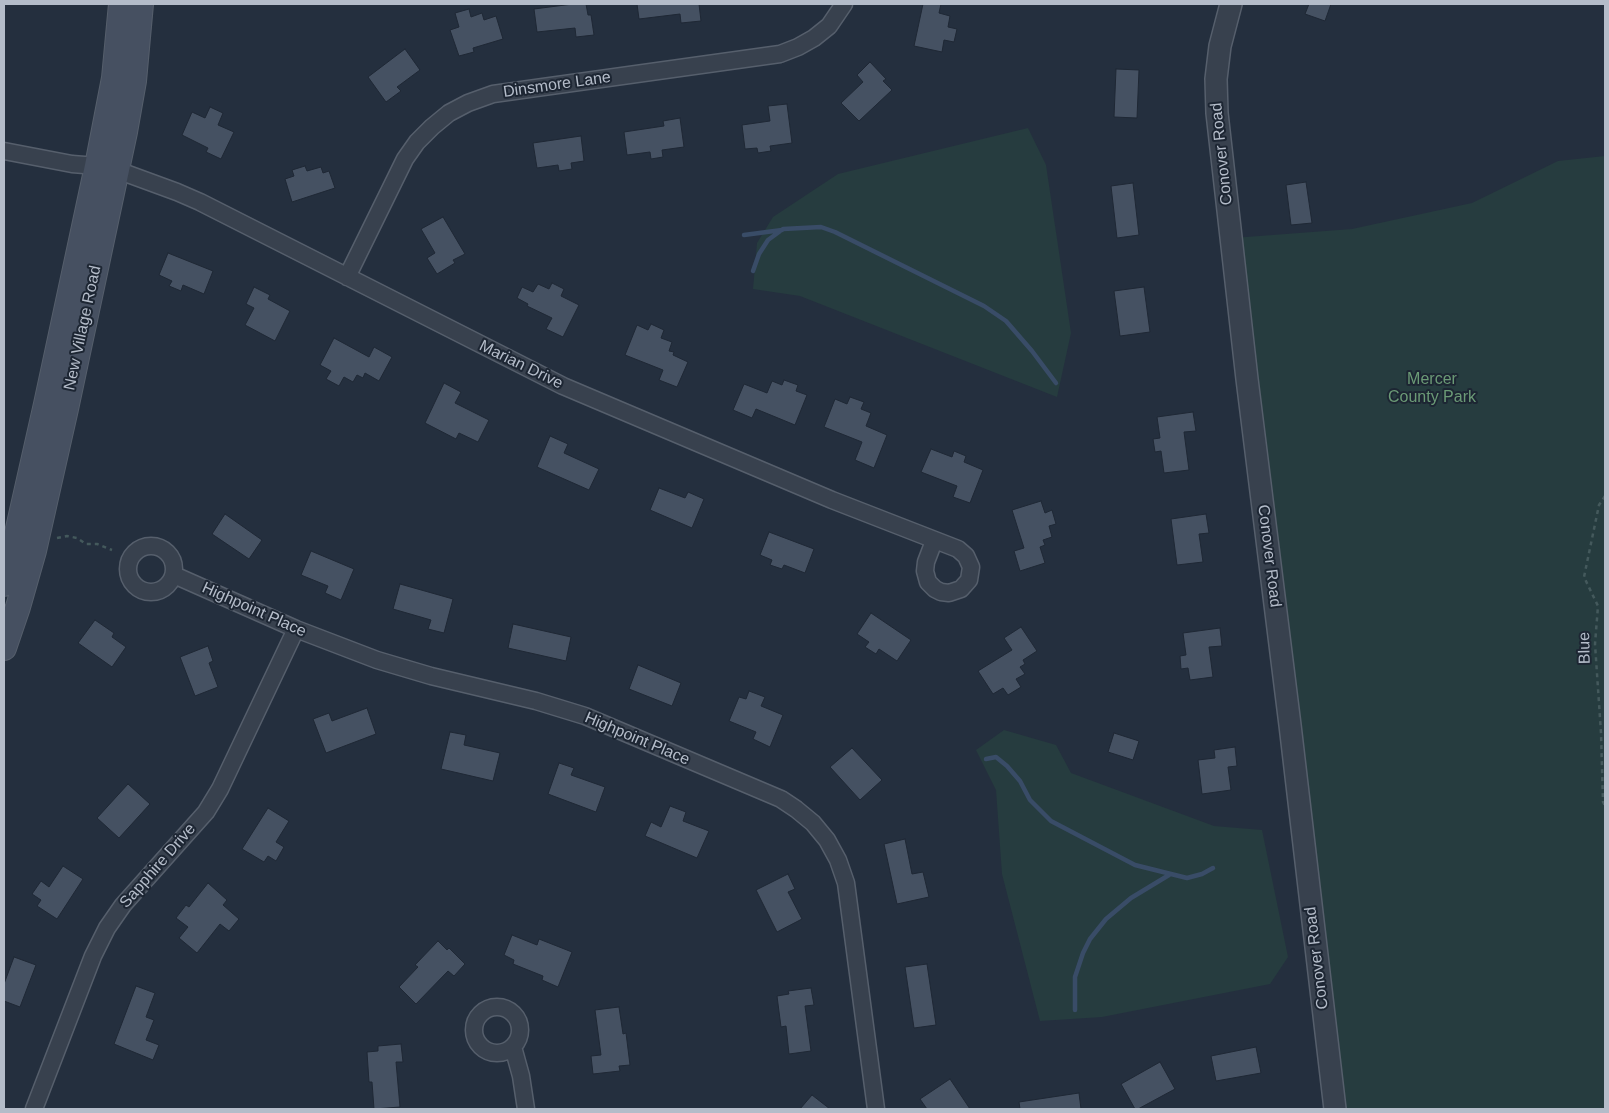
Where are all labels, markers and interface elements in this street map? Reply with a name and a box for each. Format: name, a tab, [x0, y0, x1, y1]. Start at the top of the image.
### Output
street label: Dinsmore Lane	[502, 68, 612, 102]
street label: Conover Road	[1207, 102, 1237, 206]
street label: New Village Road	[60, 264, 106, 392]
street label: Marian Drive	[476, 336, 566, 394]
park label: Mercer County Park	[1388, 370, 1476, 408]
street label: Conover Road	[1253, 504, 1285, 608]
street label: Highpoint Place	[199, 578, 309, 642]
street label: Blue	[1575, 632, 1595, 664]
street label: Highpoint Place	[582, 708, 692, 770]
street label: Sapphire Drive	[116, 820, 200, 912]
street label: Conover Road	[1301, 906, 1333, 1010]

